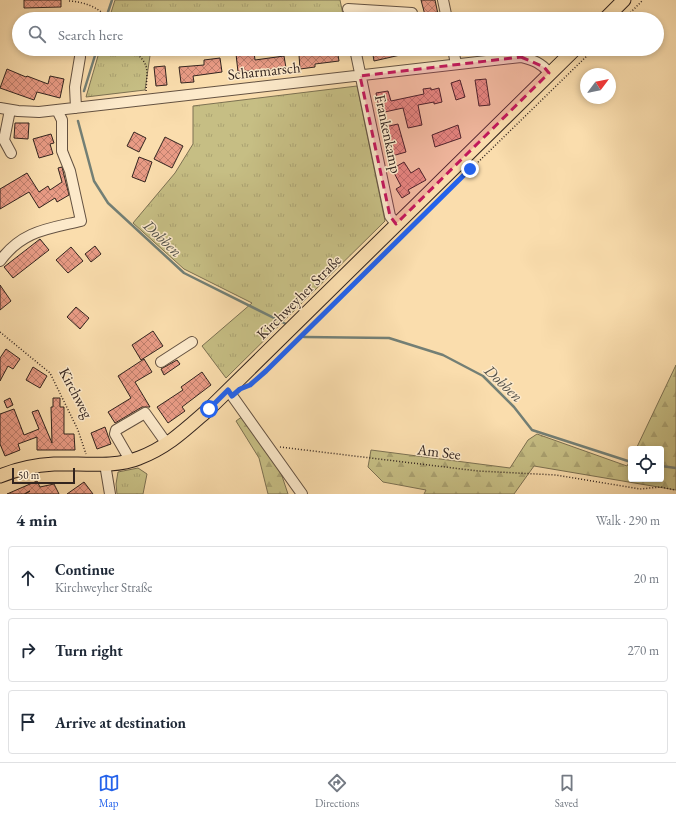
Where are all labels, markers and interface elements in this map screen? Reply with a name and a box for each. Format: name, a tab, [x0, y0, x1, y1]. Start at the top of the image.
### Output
search box	[12, 12, 664, 56]
icon: search	[26, 23, 48, 45]
text: Search here	[58, 25, 123, 44]
street label: Scharmarsch	[227, 57, 302, 84]
north arrow	[580, 68, 616, 104]
street label: Frankenkamp	[371, 93, 406, 175]
route end	[461, 160, 479, 178]
water label: Dobben	[138, 214, 187, 262]
street label: Kirchweyher Straße	[252, 250, 345, 343]
water label: Dobben	[479, 359, 528, 407]
street label: Kirchweg	[55, 364, 98, 422]
route start	[200, 400, 218, 418]
street label: Am See	[415, 439, 462, 464]
map controls	[628, 446, 664, 482]
button: locate	[628, 446, 664, 482]
scale bar	[12, 466, 75, 485]
text: 50 m	[18, 468, 39, 482]
text: 4 min	[16, 509, 57, 531]
text: Walk · 290 m	[596, 512, 660, 529]
text: Continue	[55, 560, 115, 579]
icon: ahead	[17, 567, 39, 589]
text: 20 m	[634, 570, 659, 587]
text: Kirchweyher Straße	[55, 579, 152, 596]
icon: right	[17, 639, 39, 661]
text: Turn right	[55, 641, 123, 660]
text: 270 m	[628, 642, 659, 659]
icon: arrive	[17, 711, 39, 733]
text: Arrive at destination	[55, 713, 186, 732]
tab: Map	[98, 772, 120, 810]
tab: Directions	[315, 772, 359, 810]
tab: Saved	[555, 772, 578, 810]

